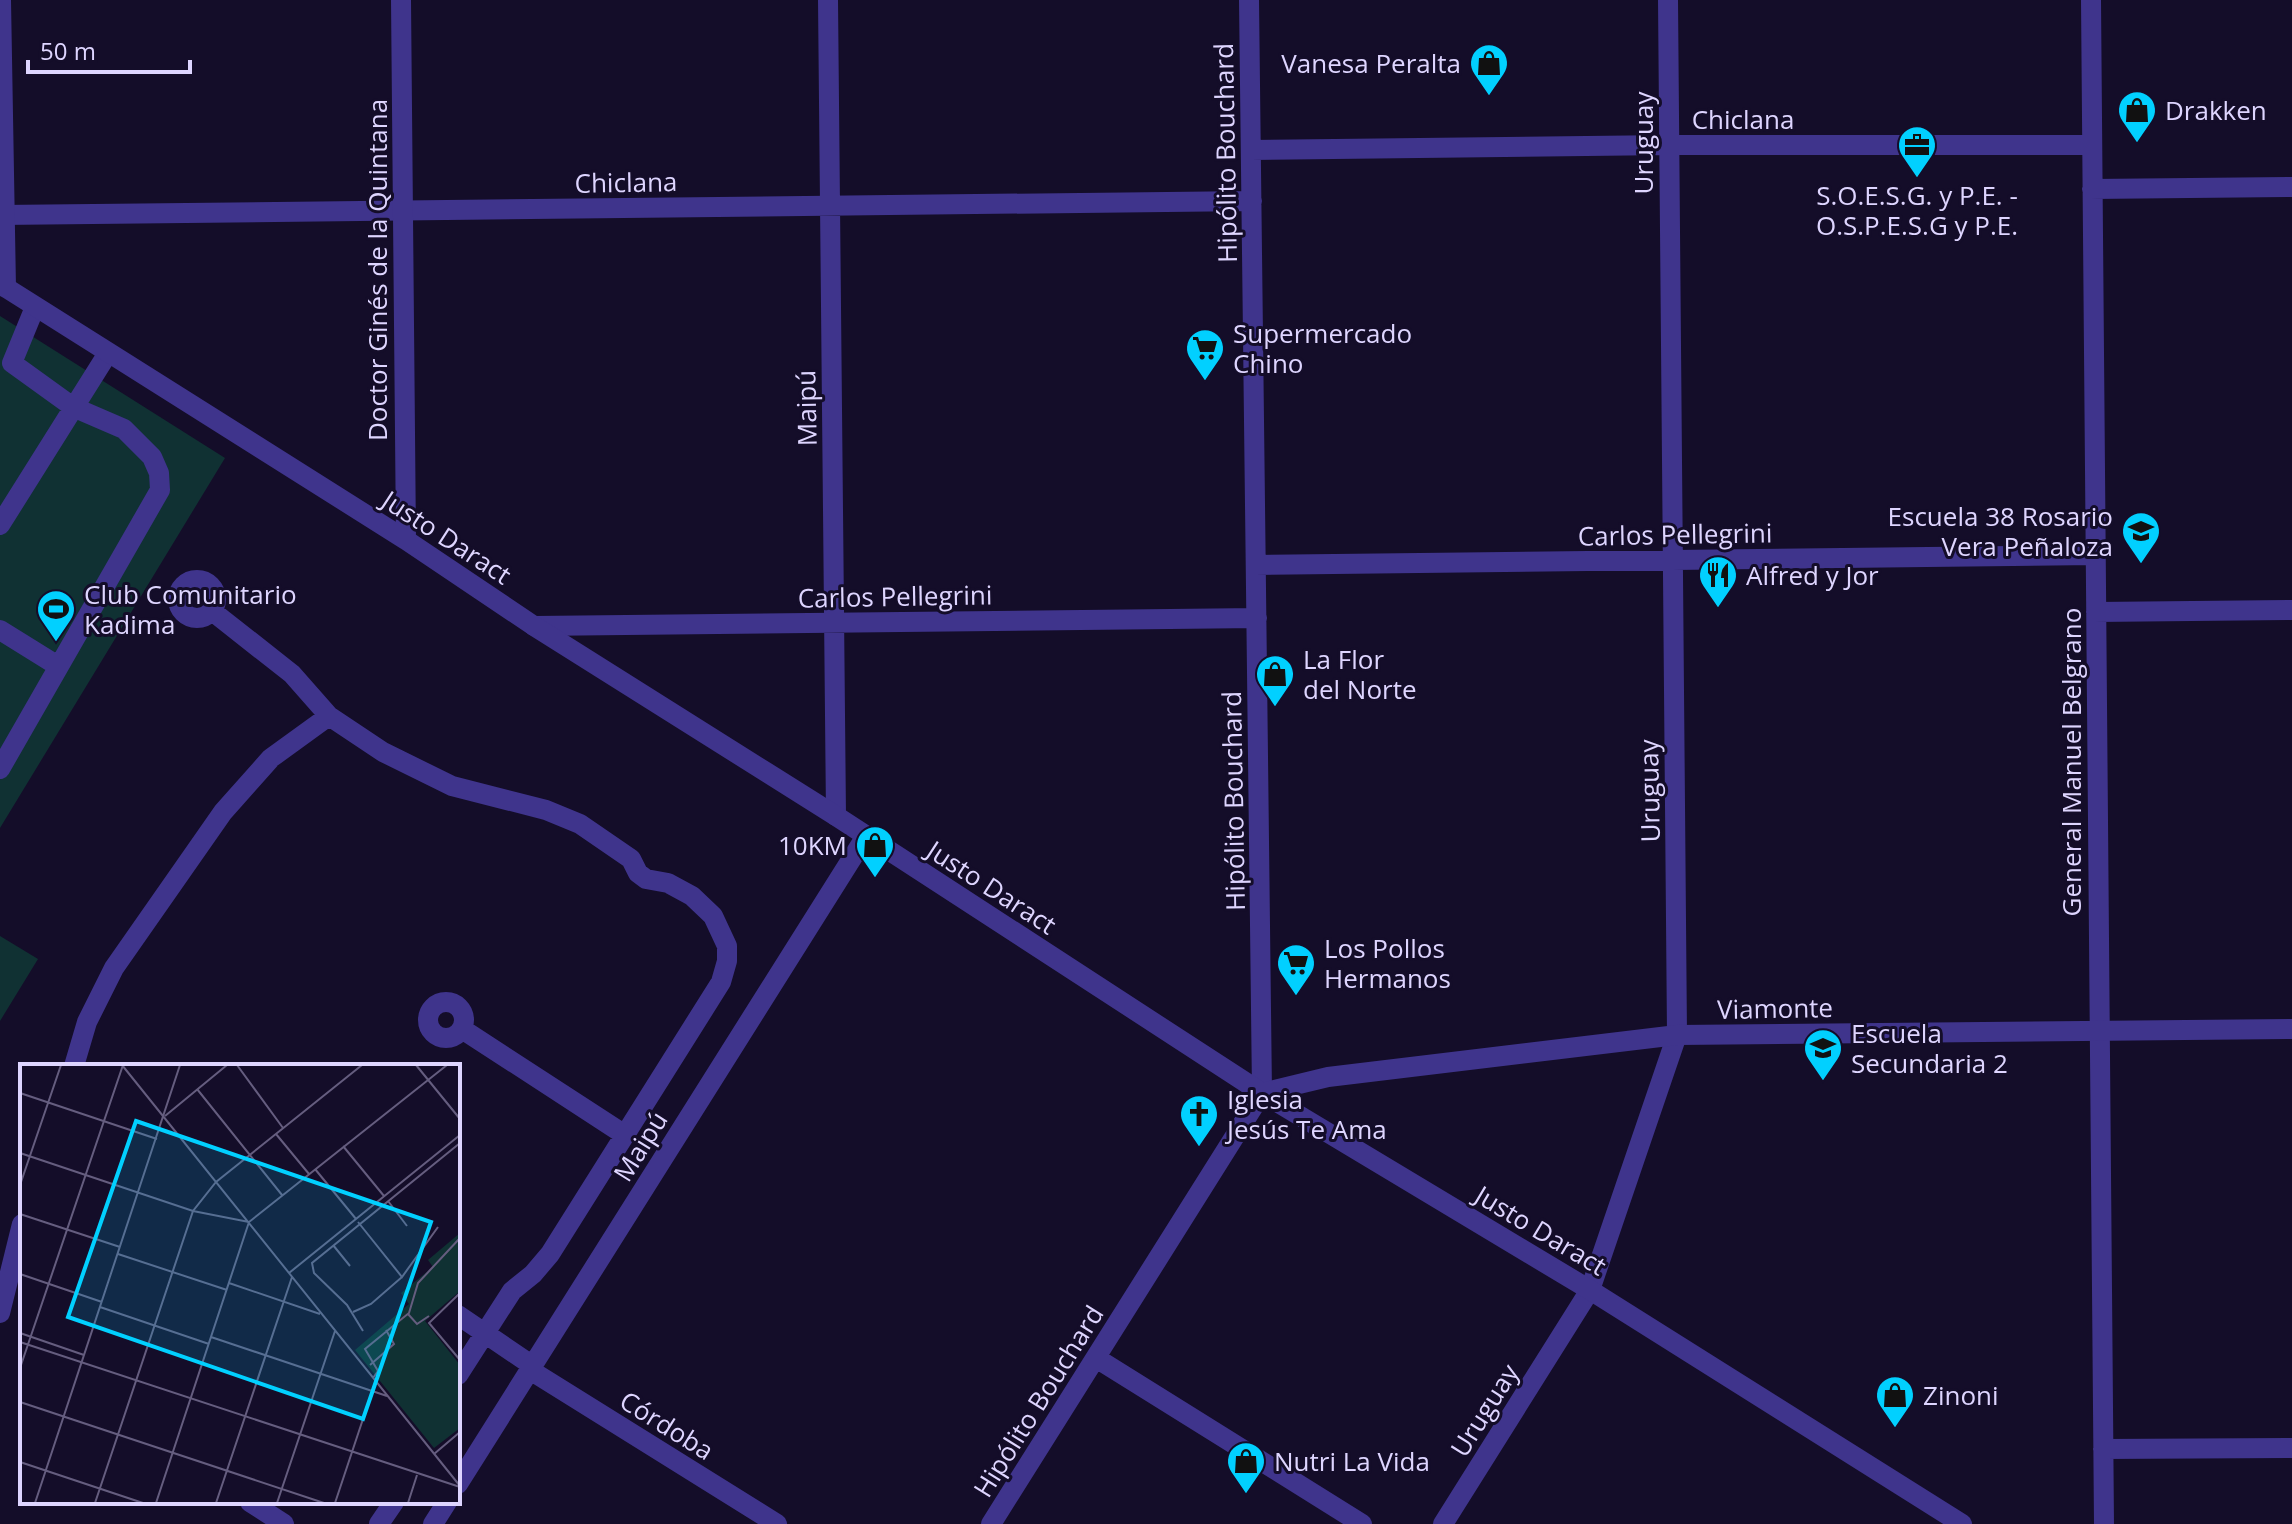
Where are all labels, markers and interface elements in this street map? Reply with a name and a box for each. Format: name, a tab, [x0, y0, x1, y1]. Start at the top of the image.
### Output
scale bar	[28, 24, 190, 74]
text: 50 m	[40, 34, 96, 67]
shop icon: Vanesa Peralta	[1468, 42, 1510, 97]
street label: Hipólito Bouchard	[1205, 43, 1245, 263]
place label: Vanesa Peralta	[1281, 45, 1461, 81]
shop icon: Drakken	[2116, 89, 2158, 144]
street label: Uruguay	[1625, 90, 1661, 195]
place label: Drakken	[2165, 92, 2267, 128]
street label: Doctor Ginés de la Quintana	[359, 99, 395, 441]
street label: Chiclana	[1692, 101, 1794, 137]
office icon: S.O.E.S.G. y P.E. - O.S.P.E.S.G y P.E.	[1896, 124, 1938, 179]
street label: Chiclana	[574, 163, 678, 201]
place label: S.O.E.S.G. y P.E. - O.S.P.E.S.G y P.E.	[1816, 177, 2018, 243]
place label: Supermercado Chino	[1233, 315, 1412, 381]
supermarket icon: Supermercado Chino	[1184, 327, 1226, 382]
street label: Maipú	[787, 370, 825, 446]
street label: Justo Daract	[373, 480, 518, 592]
place label: Escuela 38 Rosario Vera Peñaloza	[1888, 498, 2113, 564]
school or university icon: Escuela 38 Rosario Vera Peñaloza	[2120, 510, 2162, 565]
street label: Carlos Pellegrini	[1577, 514, 1773, 554]
restaurant icon: Alfred y Jor	[1697, 554, 1739, 609]
place label: Alfred y Jor	[1746, 557, 1879, 593]
place label: Club Comunitario Kadima	[84, 576, 297, 642]
street label: Carlos Pellegrini	[797, 576, 993, 616]
sports icon: Club Comunitario Kadima	[35, 588, 77, 643]
street label: General Manuel Belgrano	[2053, 608, 2089, 916]
place label: La Flor del Norte	[1303, 641, 1417, 707]
shop icon: La Flor del Norte	[1254, 653, 1296, 708]
street label: Hipólito Bouchard	[1213, 691, 1253, 911]
street label: Uruguay	[1630, 738, 1668, 843]
shop icon: 10KM	[854, 824, 896, 879]
place label: 10KM	[778, 827, 847, 863]
street label: Justo Daract	[918, 830, 1063, 942]
place label: Los Pollos Hermanos	[1324, 930, 1451, 996]
supermarket icon: Los Pollos Hermanos	[1275, 942, 1317, 997]
street label: Viamonte	[1717, 989, 1833, 1027]
place label: Escuela Secundaria 2	[1851, 1015, 2008, 1081]
school or university icon: Escuela Secundaria 2	[1802, 1027, 1844, 1082]
inset map	[20, 1064, 460, 1504]
place label: Iglesia Jesús Te Ama	[1224, 1081, 1387, 1147]
church icon: Iglesia Jesús Te Ama	[1178, 1093, 1220, 1148]
street label: Maipú	[605, 1104, 675, 1188]
street label: Justo Daract	[1466, 1175, 1613, 1283]
street label: Hipólito Bouchard	[964, 1298, 1112, 1504]
street label: Uruguay	[1441, 1356, 1527, 1463]
shop icon: Zinoni	[1874, 1374, 1916, 1429]
place label: Zinoni	[1923, 1377, 1999, 1413]
street label: Córdoba	[613, 1382, 721, 1468]
shop icon: Nutri La Vida	[1225, 1440, 1267, 1495]
place label: Nutri La Vida	[1274, 1443, 1430, 1479]

